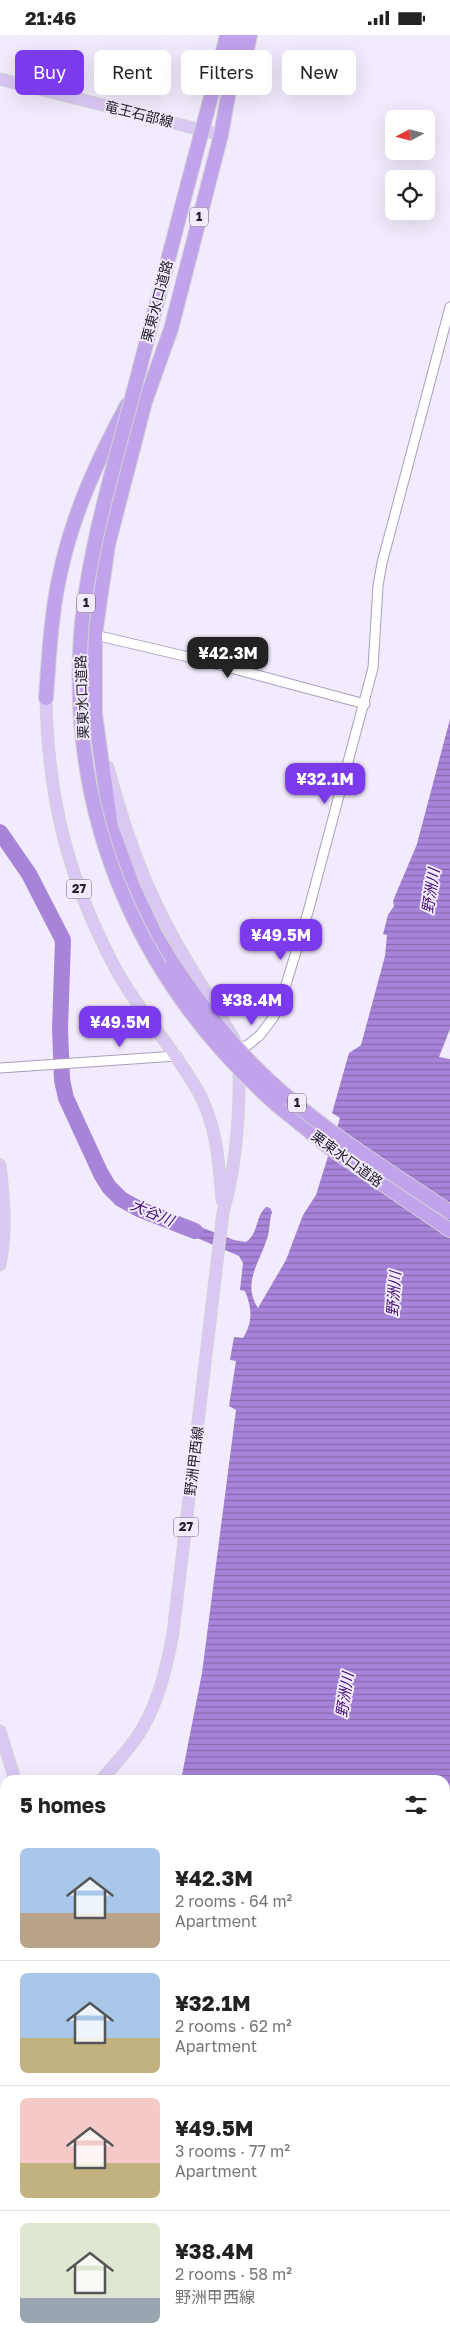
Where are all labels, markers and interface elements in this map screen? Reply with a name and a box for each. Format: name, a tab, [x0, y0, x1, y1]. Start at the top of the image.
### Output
text: 21:46	[25, 6, 76, 29]
chip: Buy	[15, 50, 84, 95]
chip: Rent	[94, 50, 171, 95]
chip: Filters	[181, 50, 272, 95]
chip: New	[282, 50, 356, 95]
street label: 竜王石部線	[103, 97, 175, 130]
north arrow	[385, 110, 435, 160]
map controls	[385, 110, 435, 220]
button: locate	[385, 170, 435, 220]
road number: 1	[190, 207, 208, 227]
street label: 栗東水口道路	[137, 258, 176, 344]
road number: 1	[77, 593, 95, 613]
pin: ¥42.3M	[187, 637, 269, 679]
text: ¥42.3M	[198, 643, 258, 663]
street label: 栗東水口道路	[72, 655, 91, 739]
pin: ¥32.1M	[284, 763, 366, 805]
text: ¥32.1M	[296, 769, 354, 789]
water label: 野洲川	[418, 865, 443, 914]
road number: 27	[66, 879, 92, 899]
pin: ¥49.5M	[240, 919, 322, 961]
text: ¥49.5M	[251, 925, 311, 945]
pin: ¥38.4M	[211, 983, 293, 1026]
text: ¥38.4M	[222, 990, 282, 1010]
pin: ¥49.5M	[79, 1005, 161, 1048]
text: ¥49.5M	[90, 1012, 150, 1032]
road number: 1	[288, 1093, 306, 1113]
street label: 栗東水口道路	[308, 1127, 386, 1190]
water label: 大谷川	[128, 1195, 178, 1230]
water label: 野洲川	[382, 1269, 404, 1317]
street label: 野洲甲西線	[181, 1425, 206, 1497]
road number: 27	[174, 1517, 198, 1536]
water label: 野洲川	[332, 1669, 357, 1718]
icon: filters	[402, 1791, 430, 1819]
text: 5 homes	[20, 1792, 106, 1818]
text: ¥42.3M	[175, 1865, 253, 1891]
icon: home	[60, 1868, 120, 1928]
text: 2 rooms · 64 m²	[175, 1891, 292, 1911]
text: Apartment	[175, 1911, 257, 1931]
text: ¥32.1M	[175, 1990, 251, 2016]
icon: home	[60, 1993, 120, 2053]
text: 2 rooms · 62 m²	[175, 2016, 292, 2036]
text: Apartment	[175, 2036, 257, 2056]
text: ¥49.5M	[175, 2115, 254, 2141]
icon: home	[60, 2118, 120, 2178]
text: 3 rooms · 77 m²	[175, 2141, 290, 2161]
text: Apartment	[175, 2161, 257, 2181]
text: ¥38.4M	[175, 2238, 254, 2264]
icon: home	[60, 2243, 120, 2303]
text: 2 rooms · 58 m²	[175, 2264, 292, 2284]
text: 野洲甲西線	[175, 2287, 255, 2307]

